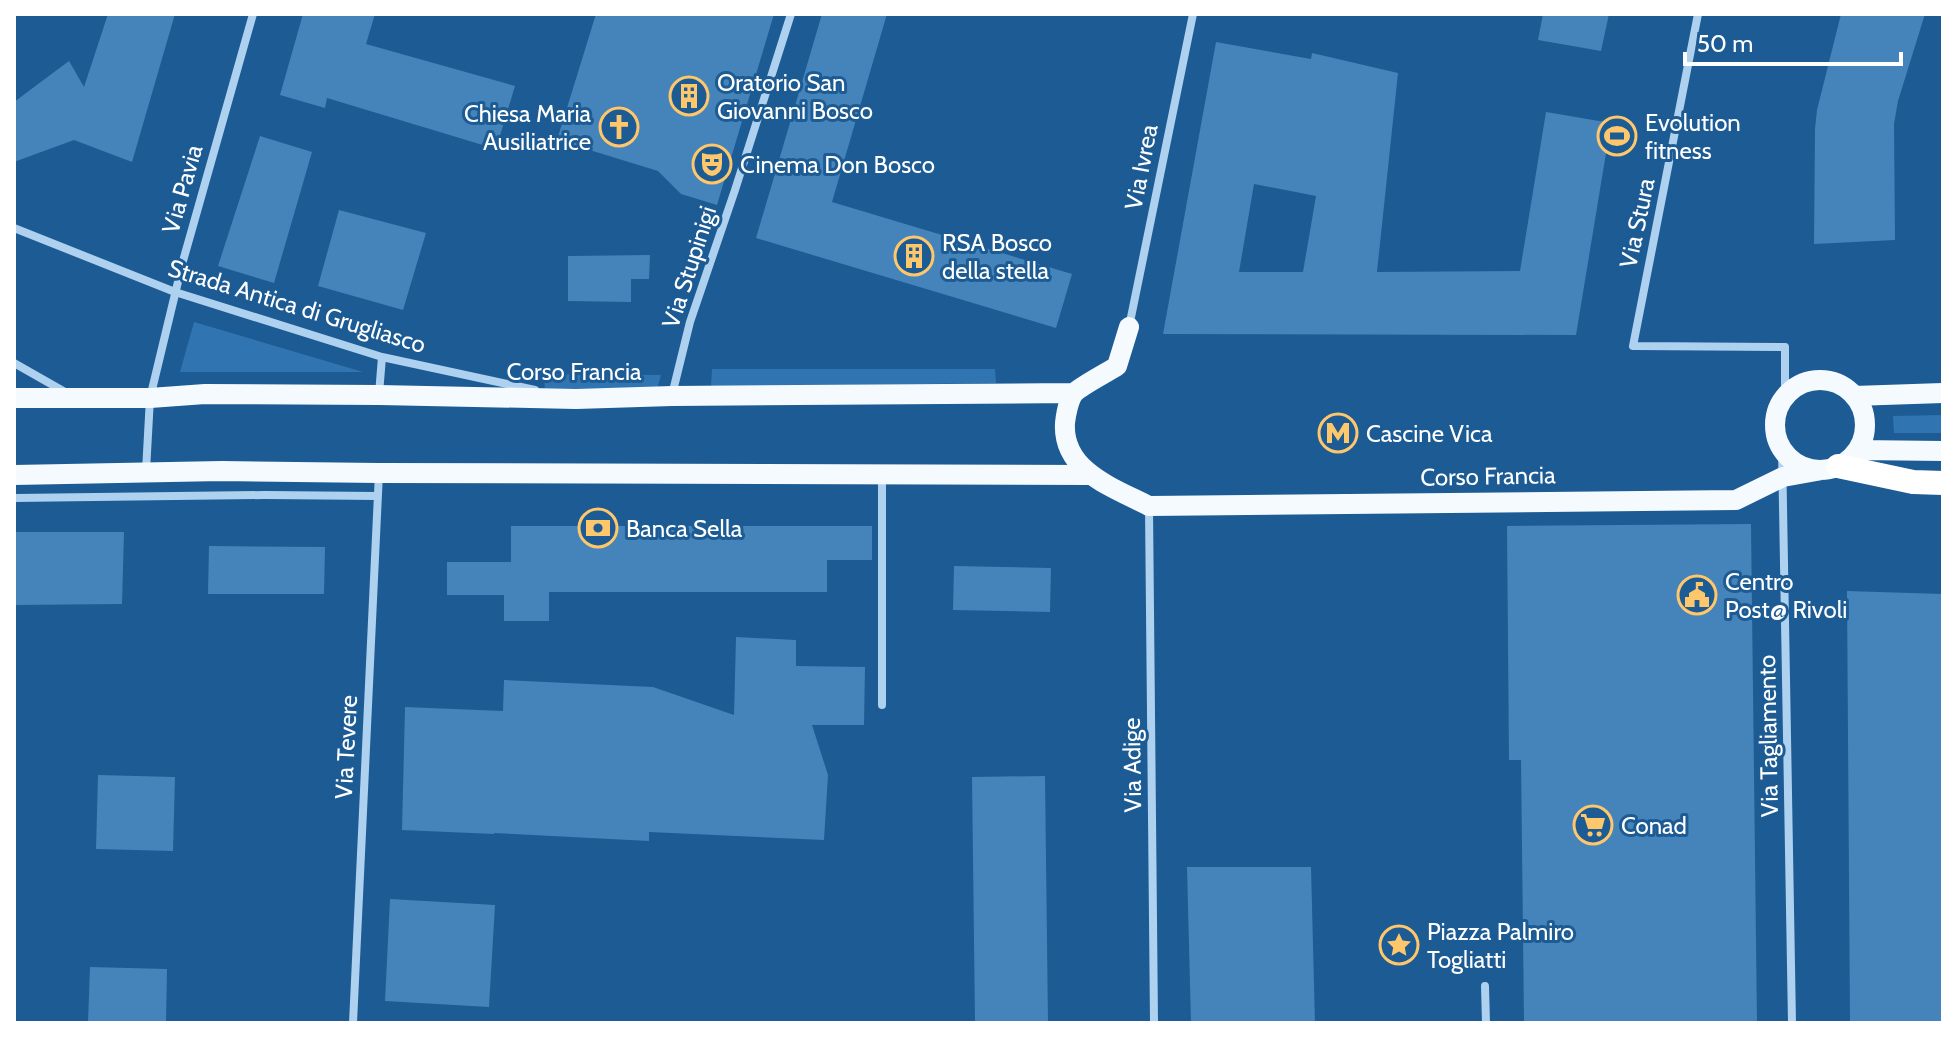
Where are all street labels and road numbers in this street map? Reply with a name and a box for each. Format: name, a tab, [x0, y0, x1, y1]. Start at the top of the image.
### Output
street label: Via Ivrea	[1119, 121, 1164, 212]
street label: Via Pavia	[156, 141, 209, 237]
street label: Via Stura	[1613, 175, 1661, 271]
street label: Via Stupinigi	[656, 202, 722, 332]
street label: Strada Antica di Grugliasco	[165, 253, 429, 359]
street label: Corso Francia	[506, 357, 642, 386]
street label: Corso Francia	[1420, 460, 1556, 492]
street label: Via Tagliamento	[1752, 654, 1784, 818]
street label: Via Tevere	[329, 694, 363, 800]
street label: Via Adige	[1117, 717, 1147, 813]

